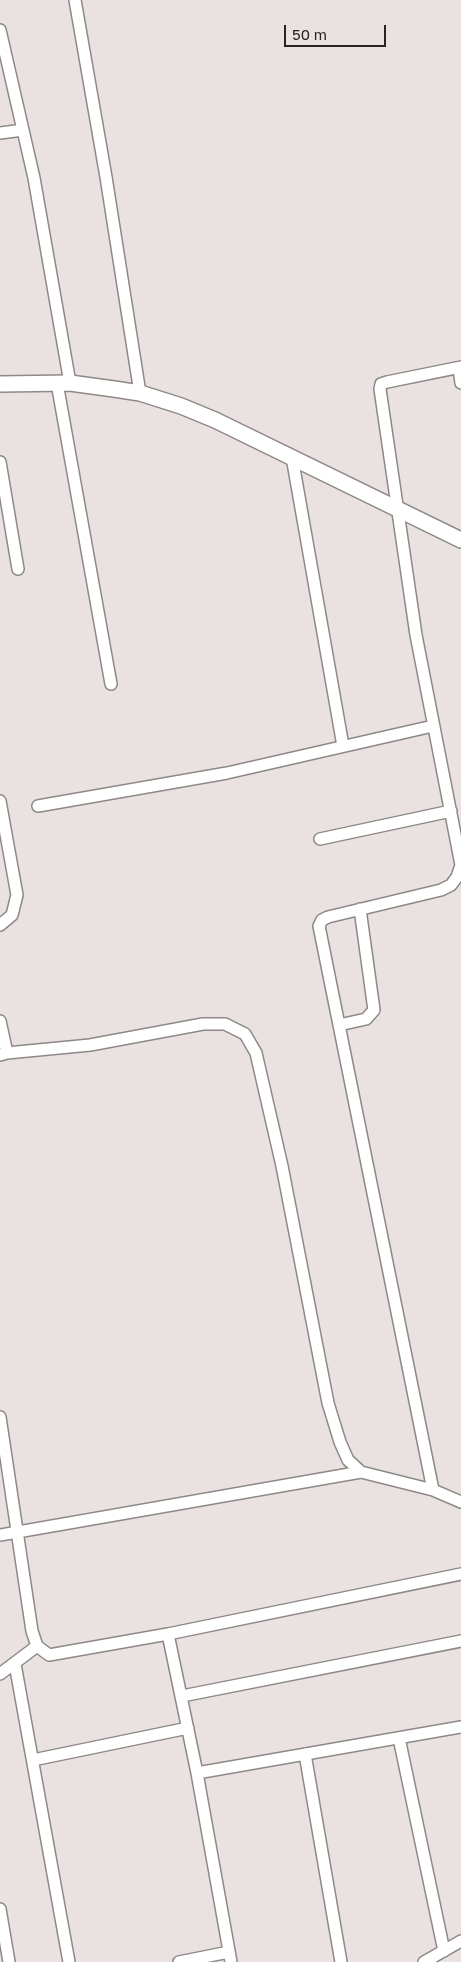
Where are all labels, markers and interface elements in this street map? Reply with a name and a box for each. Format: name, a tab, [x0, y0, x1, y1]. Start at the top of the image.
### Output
scale bar	[286, 15, 388, 47]
text: 50 m	[292, 25, 327, 43]

